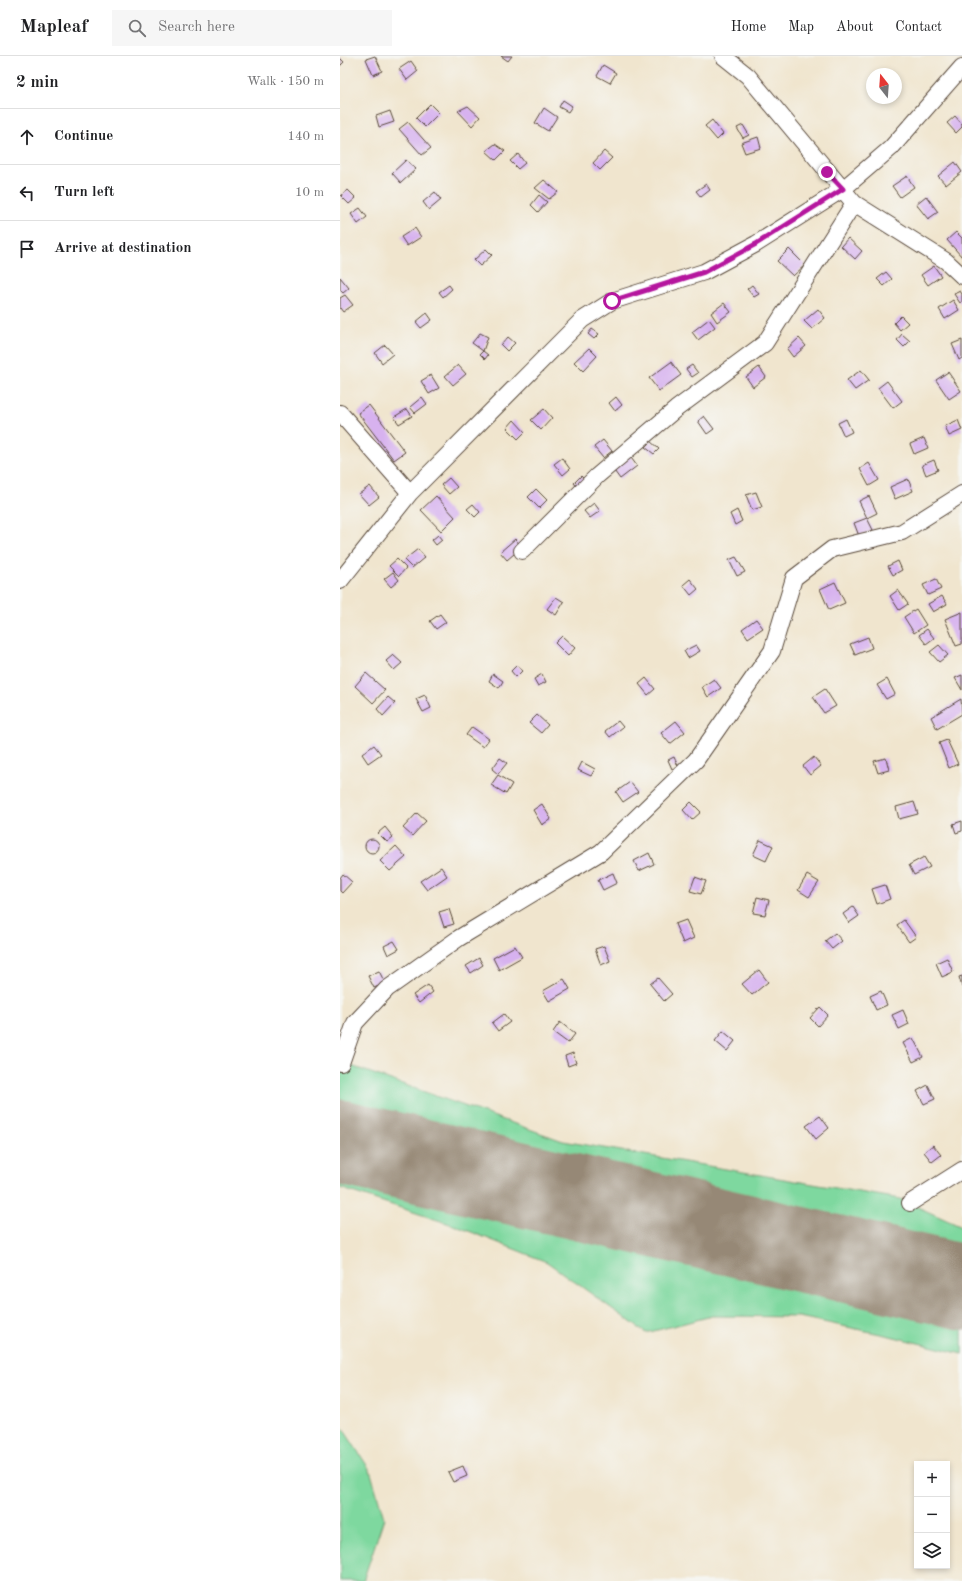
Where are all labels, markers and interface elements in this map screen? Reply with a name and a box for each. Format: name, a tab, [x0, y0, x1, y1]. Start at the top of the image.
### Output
search box	[112, 10, 392, 46]
icon: search	[126, 17, 148, 39]
text: Mapleaf	[20, 18, 88, 37]
text: Search here	[158, 20, 235, 35]
text: Home	[731, 20, 766, 34]
text: Map	[788, 20, 814, 34]
text: About	[836, 20, 873, 34]
text: Contact	[895, 20, 942, 34]
north arrow	[866, 68, 902, 104]
text: 2 min	[16, 74, 59, 91]
text: Walk · 150 m	[247, 75, 324, 88]
icon: ahead	[16, 126, 38, 148]
text: Continue	[54, 129, 113, 144]
text: 140 m	[287, 130, 324, 143]
route end	[818, 163, 836, 181]
icon: left	[16, 182, 38, 204]
text: Turn left	[54, 185, 114, 200]
text: 10 m	[295, 186, 324, 199]
icon: arrive	[16, 238, 38, 260]
text: Arrive at destination	[54, 241, 192, 256]
route start	[603, 292, 621, 310]
map controls	[914, 1461, 950, 1569]
button: +	[914, 1461, 950, 1497]
button: −	[914, 1497, 950, 1533]
button: layers	[914, 1533, 950, 1569]

